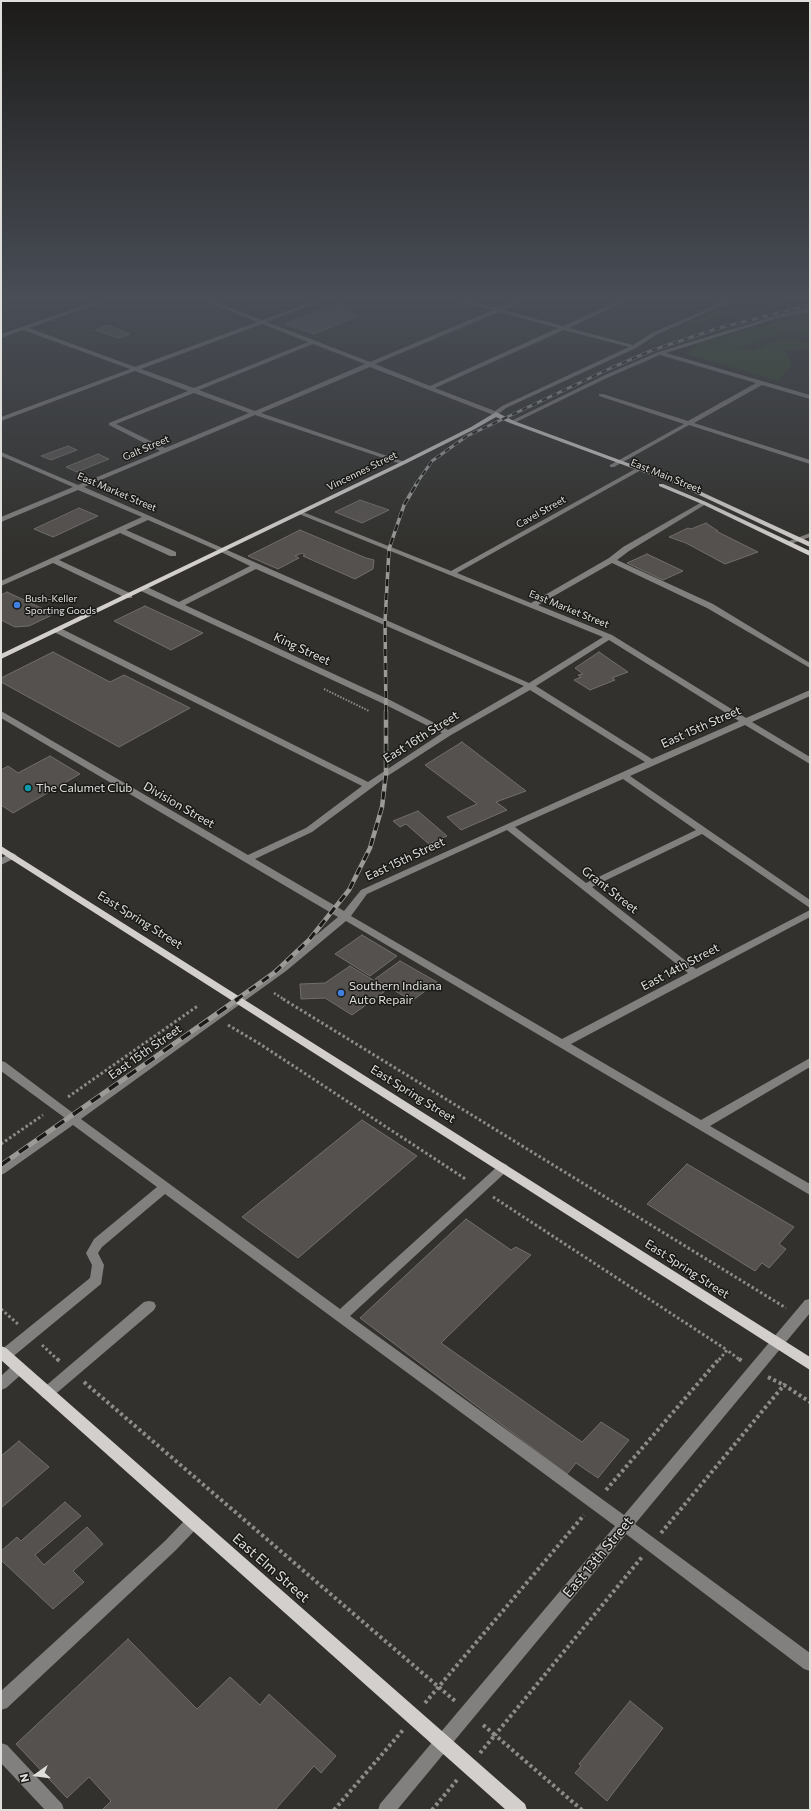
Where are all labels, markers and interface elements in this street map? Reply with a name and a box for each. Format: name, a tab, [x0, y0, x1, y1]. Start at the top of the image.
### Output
street label: Galt Street	[121, 433, 171, 463]
street label: Vincennes Street	[325, 449, 399, 493]
street label: East Main Street	[629, 456, 703, 496]
street label: East Market Street	[75, 470, 159, 514]
street label: Cavel Street	[514, 493, 568, 531]
street label: East Market Street	[527, 588, 611, 630]
place label: Bush-Keller Sporting Goods	[25, 593, 96, 616]
marker: Bush-Keller Sporting Goods	[12, 600, 22, 610]
street label: King Street	[271, 630, 333, 668]
street label: East 15th Street	[659, 703, 743, 751]
street label: East 16th Street	[381, 708, 461, 766]
street label: Division Street	[141, 779, 217, 831]
place label: The Calumet Club	[36, 781, 132, 795]
marker: The Calumet Club	[23, 783, 33, 793]
street label: East 15th Street	[363, 834, 447, 884]
street label: Grant Street	[579, 863, 641, 917]
street label: East Spring Street	[95, 888, 185, 952]
street label: East 14th Street	[638, 940, 722, 994]
place label: Southern Indiana Auto Repair	[349, 979, 442, 1007]
marker: Southern Indiana Auto Repair	[336, 988, 346, 998]
street label: East 15th Street	[106, 1021, 184, 1083]
street label: East Spring Street	[368, 1062, 458, 1126]
street label: East Spring Street	[642, 1236, 732, 1302]
street label: East 13th Street	[559, 1513, 637, 1601]
street label: East Elm Street	[229, 1530, 313, 1606]
north arrow	[16, 1755, 56, 1795]
text: N	[17, 1772, 31, 1784]

